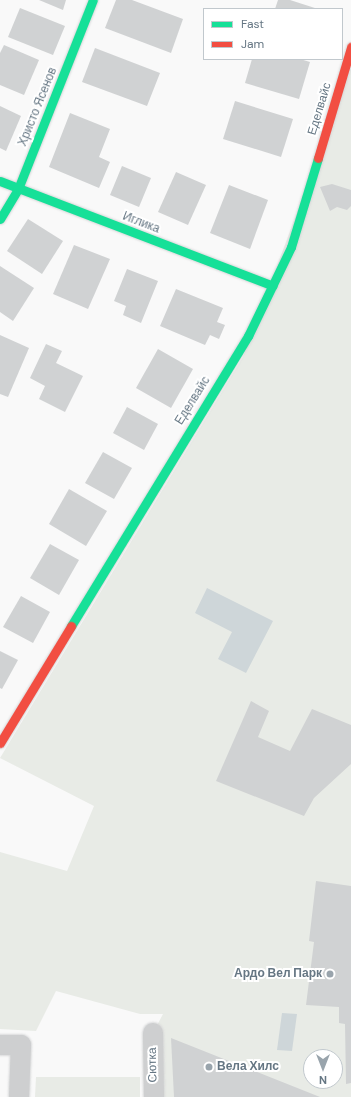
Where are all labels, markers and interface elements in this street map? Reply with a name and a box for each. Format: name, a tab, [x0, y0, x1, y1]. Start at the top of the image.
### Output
legend	[203, 8, 343, 60]
text: Fast	[241, 16, 264, 32]
text: Jam	[241, 36, 264, 52]
street label: Христо Ясенов	[16, 66, 60, 148]
street label: Еделвайс	[305, 81, 335, 137]
street label: Иглика	[120, 209, 162, 237]
street label: Еделвайс	[173, 374, 213, 428]
place label: Ардо Вел Парк	[234, 967, 322, 981]
marker: Ардо Вел Парк	[325, 969, 335, 979]
street label: Сютка	[145, 1047, 161, 1083]
north arrow	[303, 1049, 343, 1089]
place label: Вела Хилс	[217, 1060, 279, 1074]
marker: Вела Хилс	[204, 1062, 214, 1072]
text: N	[319, 1073, 327, 1087]

